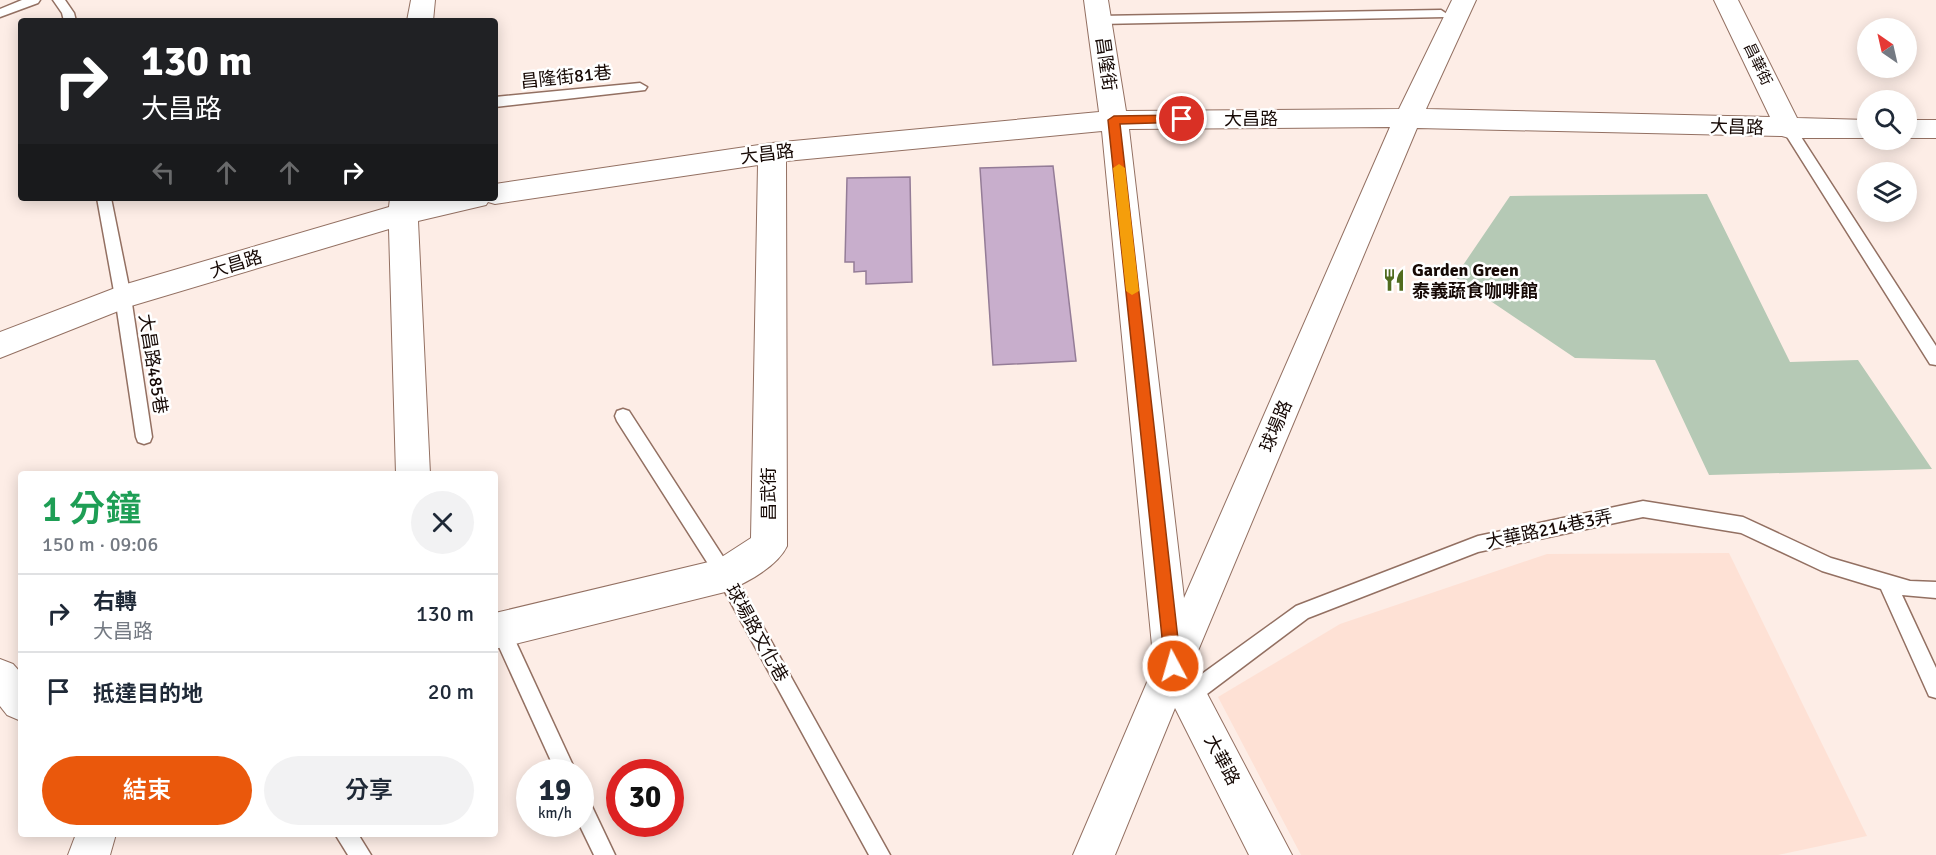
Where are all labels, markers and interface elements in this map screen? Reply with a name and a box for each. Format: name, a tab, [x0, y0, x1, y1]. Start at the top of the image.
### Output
north arrow	[1857, 18, 1917, 78]
map controls	[1857, 18, 1917, 222]
text: 130 m	[141, 36, 252, 87]
street label: 昌隆街	[1091, 36, 1121, 92]
street label: 昌華街	[1740, 40, 1776, 88]
icon: right	[42, 42, 120, 120]
street label: 昌隆街81巷	[519, 61, 613, 93]
button: search	[1857, 90, 1917, 150]
text: 大昌路	[141, 93, 222, 126]
pin	[1156, 93, 1207, 144]
icon: arrive	[1165, 102, 1198, 135]
street label: 大昌路	[1224, 108, 1278, 130]
street label: 大昌路	[1710, 115, 1764, 139]
street label: 大昌路	[739, 140, 795, 168]
icon: left	[147, 156, 180, 189]
icon: ahead	[210, 156, 243, 189]
icon: ahead	[273, 156, 306, 189]
icon: right	[336, 156, 369, 189]
button: layers	[1857, 162, 1917, 222]
street label: 大昌路	[207, 246, 265, 282]
place label: Garden Green 泰義蔬食咖啡館	[1412, 259, 1538, 302]
restaurant icon: Garden Green 泰義蔬食咖啡館	[1381, 267, 1407, 293]
street label: 大昌路485巷	[134, 312, 172, 416]
street label: 球場路	[1255, 397, 1297, 455]
street label: 昌武街	[758, 467, 780, 521]
text: 1 分鐘	[42, 487, 141, 532]
button: close	[411, 491, 474, 554]
street label: 大華路214巷3弄	[1484, 505, 1614, 553]
text: 150 m · 09:06	[42, 532, 158, 557]
street label: 球場路文化巷	[721, 580, 793, 686]
text: 右轉	[93, 588, 137, 615]
icon: right	[42, 597, 75, 630]
text: 130 m	[416, 600, 474, 627]
text: 大昌路	[93, 619, 153, 644]
position arrow	[1141, 634, 1205, 698]
icon: arrive	[42, 675, 75, 708]
text: 20 m	[428, 678, 474, 705]
text: 抵達目的地	[93, 680, 203, 707]
street label: 大華路	[1200, 731, 1244, 789]
button: 結束	[42, 756, 252, 825]
button: 分享	[264, 756, 474, 825]
speed limit sign: 30	[606, 759, 684, 837]
text: 19	[539, 772, 571, 809]
text: km/h	[538, 804, 572, 822]

